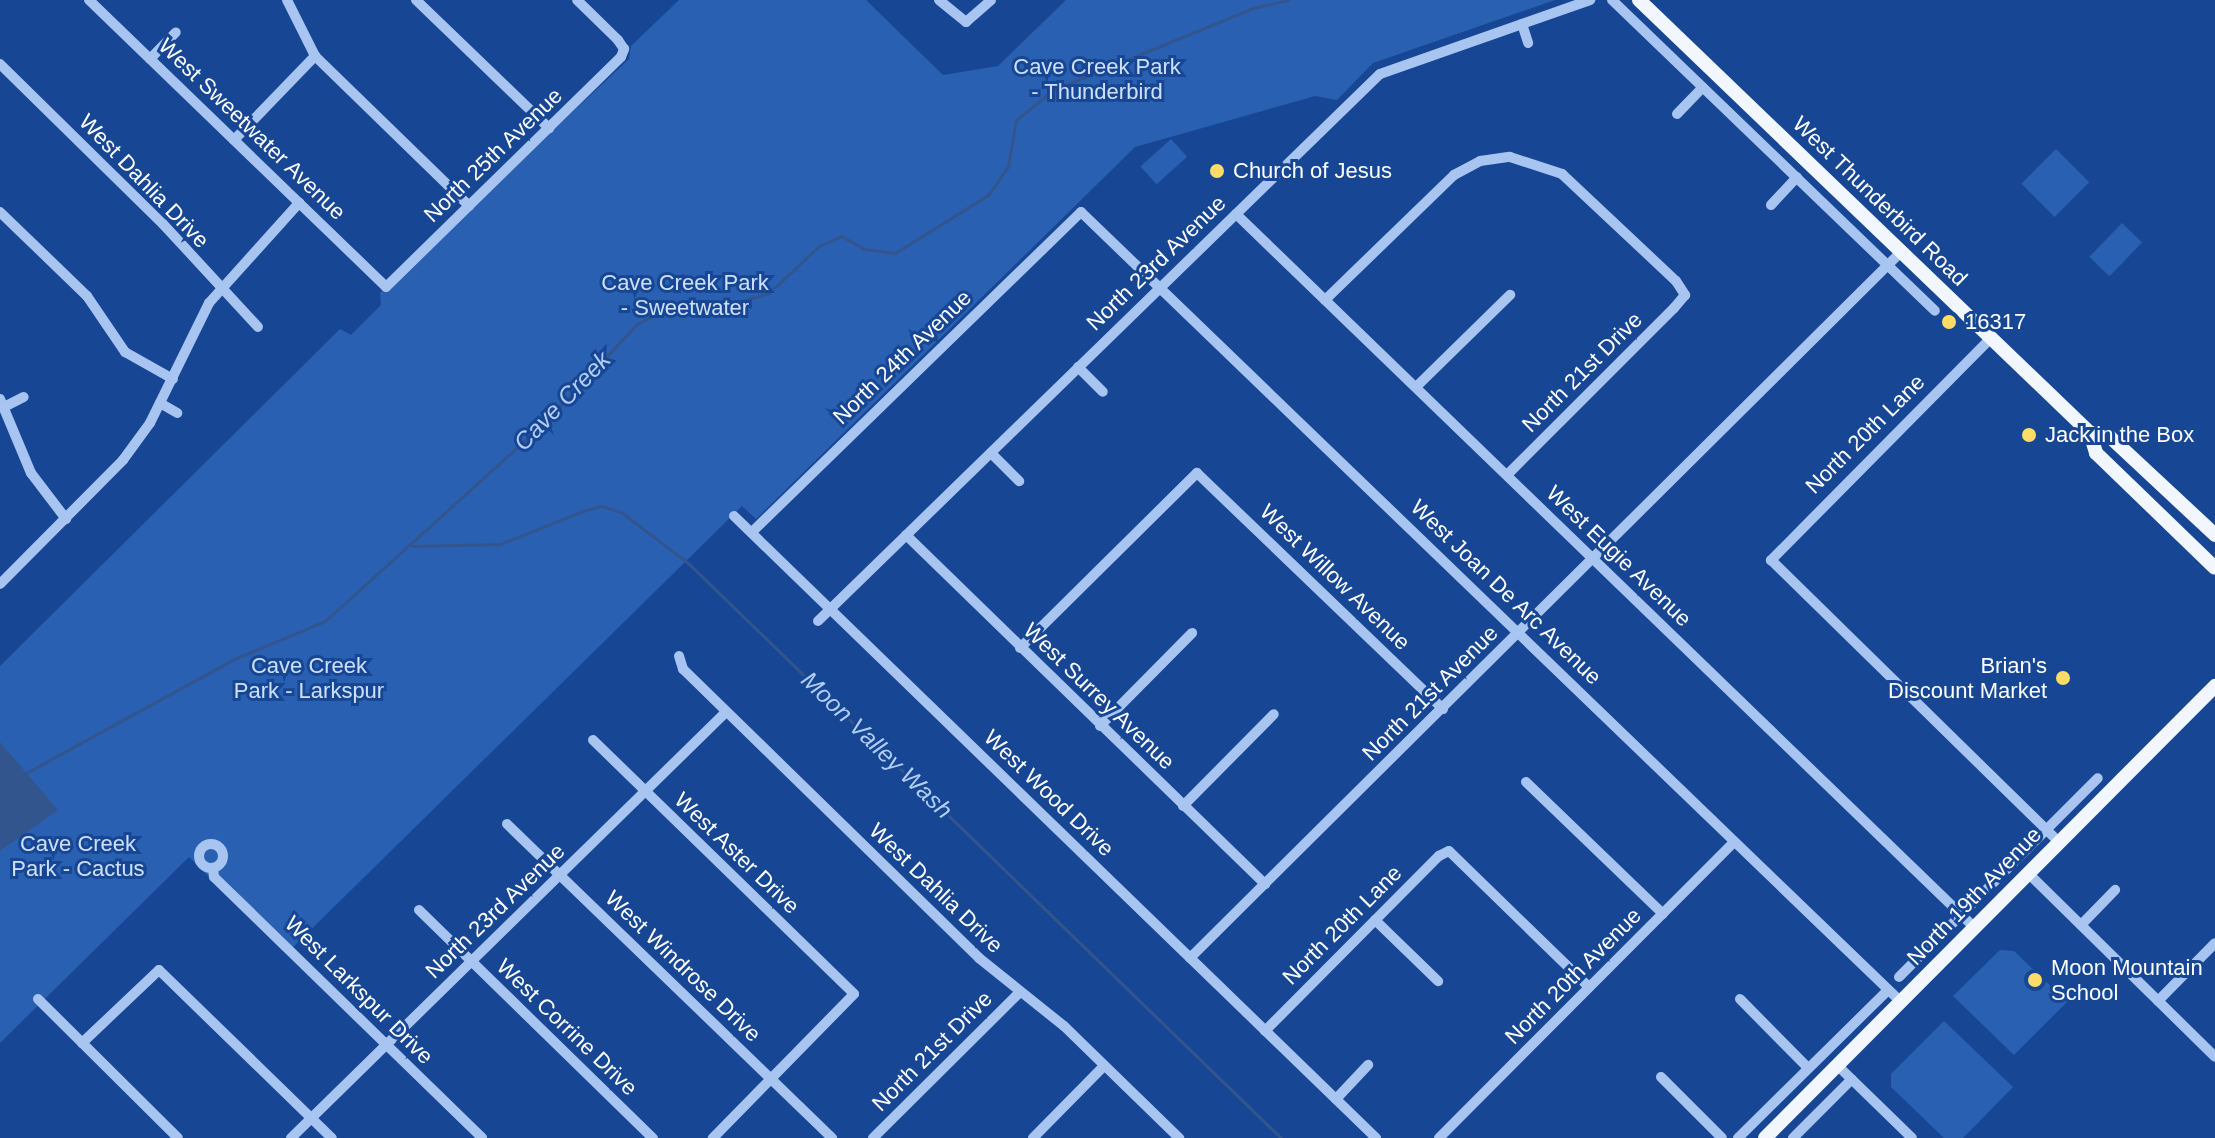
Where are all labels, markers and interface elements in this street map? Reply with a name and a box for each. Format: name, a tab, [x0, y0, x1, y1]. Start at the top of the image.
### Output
street label: West Sweetwater Avenue	[153, 32, 351, 226]
park label: Cave Creek Park - Thunderbird	[1013, 53, 1181, 104]
street label: North 25th Avenue	[418, 82, 568, 228]
street label: West Dahlia Drive	[73, 109, 215, 253]
street label: West Thunderbird Road	[1787, 111, 1973, 291]
place label: Church of Jesus	[1233, 158, 1392, 184]
marker: Church of Jesus	[1208, 162, 1226, 180]
street label: North 23rd Avenue	[1081, 190, 1231, 336]
park label: Cave Creek Park - Sweetwater	[601, 269, 769, 320]
street label: North 24th Avenue	[827, 284, 977, 430]
street label: North 21st Drive	[1516, 306, 1648, 438]
place label: 16317	[1965, 309, 2026, 335]
marker: 16317	[1940, 313, 1958, 331]
water label: Cave Creek	[508, 345, 616, 457]
street label: North 20th Lane	[1800, 369, 1930, 499]
place label: Jack in the Box	[2045, 422, 2194, 448]
marker: Jack in the Box	[2020, 426, 2038, 444]
street label: West Eugie Avenue	[1541, 480, 1697, 632]
street label: West Joan De Arc Avenue	[1404, 493, 1608, 691]
street label: West Willow Avenue	[1254, 498, 1416, 656]
street label: West Surrey Avenue	[1018, 617, 1180, 775]
street label: North 21st Avenue	[1356, 619, 1504, 767]
park label: Cave Creek Park - Larkspur	[234, 652, 384, 704]
place label: Brian's Discount Market	[1888, 652, 2047, 704]
water label: Moon Valley Wash	[796, 666, 958, 824]
marker: Brian's Discount Market	[2054, 669, 2072, 687]
street label: West Wood Drive	[979, 724, 1119, 862]
street label: West Aster Drive	[669, 786, 805, 920]
street label: West Dahlia Drive	[864, 817, 1008, 959]
street label: North 19th Avenue	[1901, 821, 2047, 971]
park label: Cave Creek Park - Cactus	[11, 830, 145, 882]
street label: North 23rd Avenue	[420, 838, 570, 984]
street label: North 20th Lane	[1277, 860, 1407, 990]
street label: West Windrose Drive	[600, 885, 766, 1047]
street label: North 20th Avenue	[1499, 902, 1647, 1050]
street label: West Larkspur Drive	[279, 910, 439, 1070]
street label: West Corrine Drive	[491, 953, 643, 1101]
place label: Moon Mountain School	[2051, 954, 2203, 1006]
marker: Moon Mountain School	[2026, 971, 2044, 989]
street label: North 21st Drive	[866, 985, 998, 1117]

